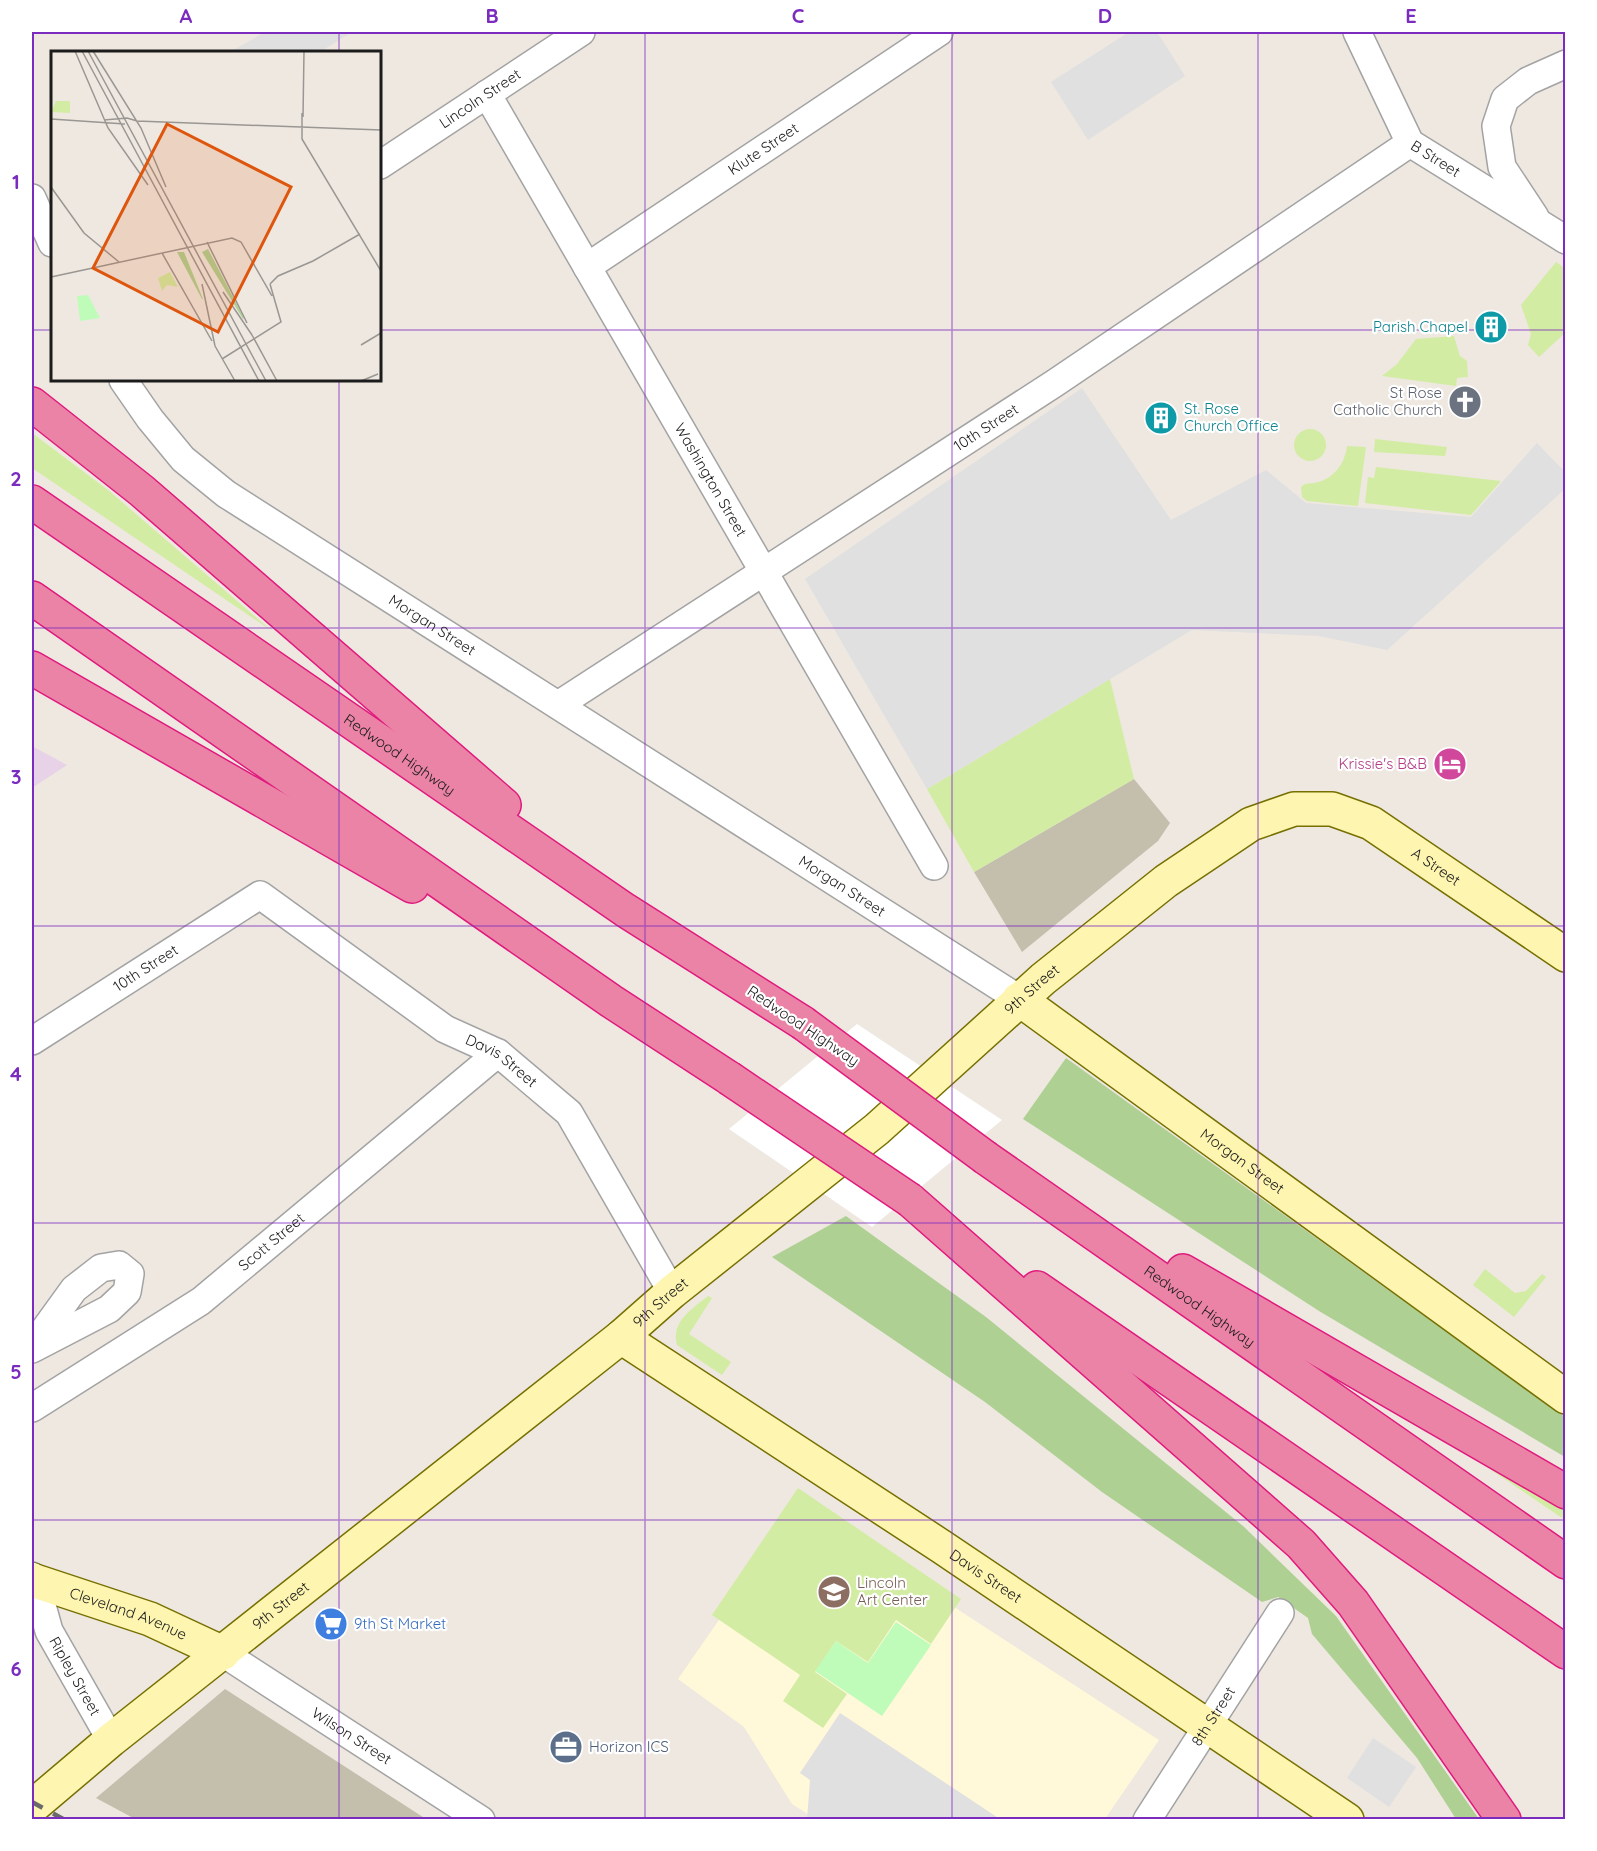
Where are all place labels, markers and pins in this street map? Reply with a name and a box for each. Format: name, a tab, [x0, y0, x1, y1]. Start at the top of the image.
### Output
building icon: Parish Chapel	[1473, 309, 1509, 345]
place label: Parish Chapel	[1373, 317, 1468, 336]
place label: St Rose Catholic Church	[1333, 383, 1442, 419]
church icon: St Rose Catholic Church	[1447, 384, 1483, 420]
place label: St. Rose Church Office	[1184, 399, 1278, 435]
building icon: St. Rose Church Office	[1143, 400, 1179, 436]
hotel icon: Krissie's B&B	[1432, 746, 1468, 782]
place label: Krissie's B&B	[1339, 754, 1427, 773]
place label: Lincoln Art Center	[857, 1573, 928, 1609]
school or university icon: Lincoln Art Center	[816, 1574, 852, 1610]
supermarket icon: 9th St Market	[313, 1606, 349, 1642]
place label: 9th St Market	[354, 1614, 446, 1633]
office icon: Horizon ICS	[548, 1729, 584, 1765]
place label: Horizon ICS	[589, 1737, 669, 1756]

